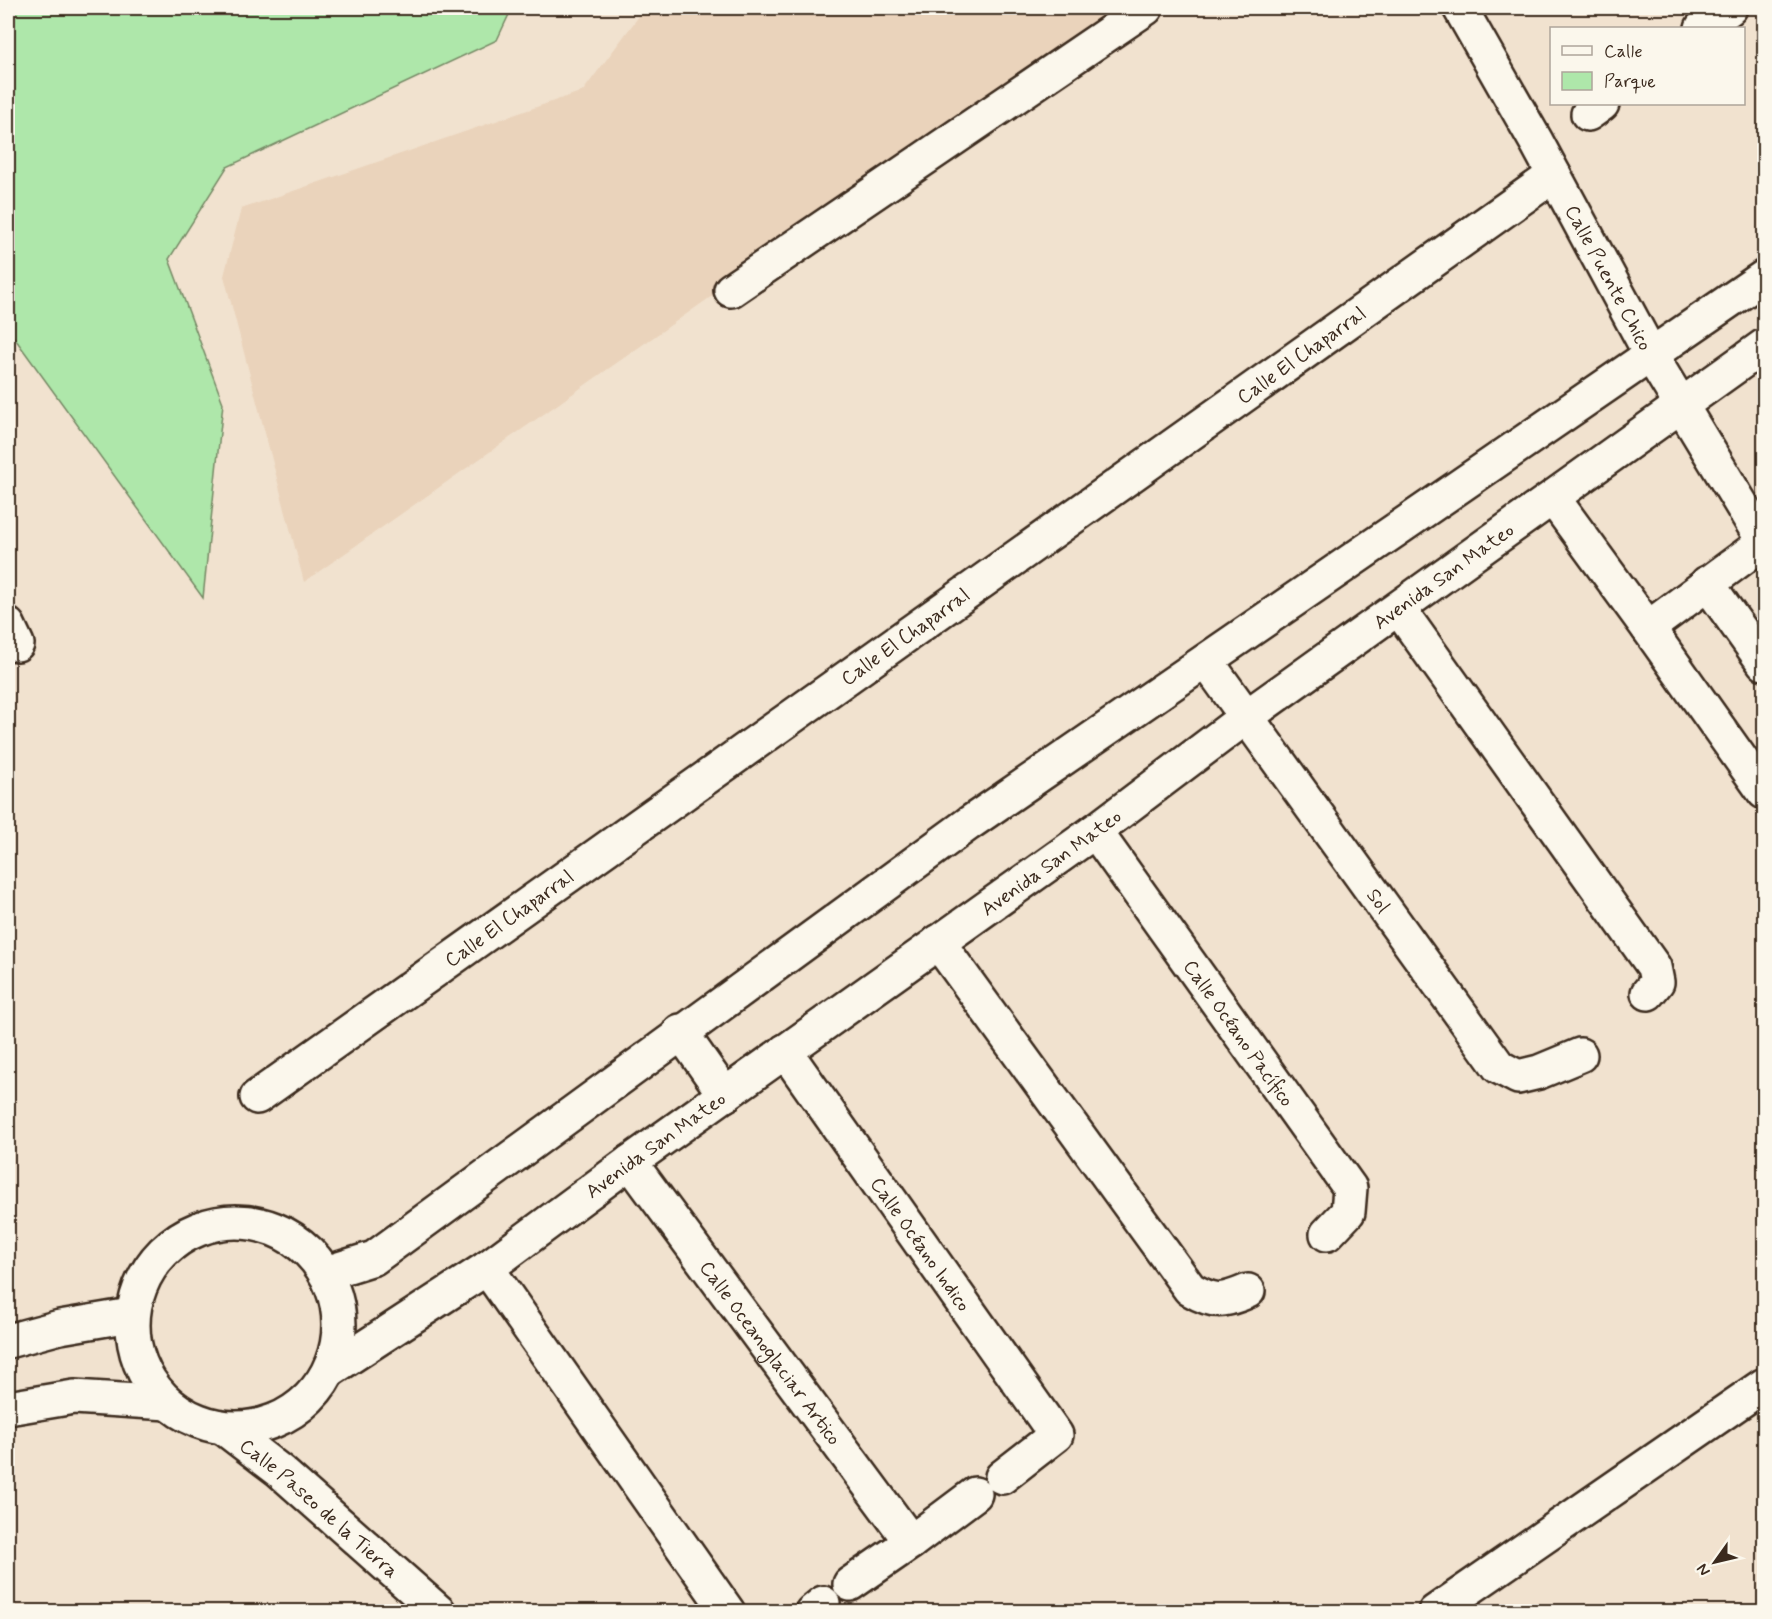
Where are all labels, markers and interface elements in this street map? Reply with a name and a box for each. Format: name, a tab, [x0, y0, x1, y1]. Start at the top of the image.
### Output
legend	[1550, 27, 1745, 105]
text: Calle	[1604, 40, 1643, 64]
text: Parque	[1604, 70, 1656, 94]
street label: Calle Puente Chico	[1558, 200, 1658, 356]
street label: Calle El Chaparral	[1232, 301, 1372, 411]
street label: Avenida San Mateo	[1369, 517, 1520, 636]
street label: Calle El Chaparral	[836, 582, 976, 693]
street label: Avenida San Mateo	[976, 804, 1128, 923]
street label: Calle El Chaparral	[440, 864, 580, 974]
street label: Sol	[1360, 884, 1396, 919]
street label: Calle Océano Pacífico	[1176, 955, 1300, 1113]
street label: Avenida San Mateo	[581, 1086, 732, 1205]
street label: Calle Océano Indico	[863, 1172, 977, 1317]
street label: Calle Oceanoglaciar Artico	[693, 1256, 847, 1451]
street label: Calle Paseo de la Tierra	[233, 1433, 404, 1585]
north arrow	[1685, 1532, 1745, 1592]
text: N	[1692, 1559, 1715, 1580]

